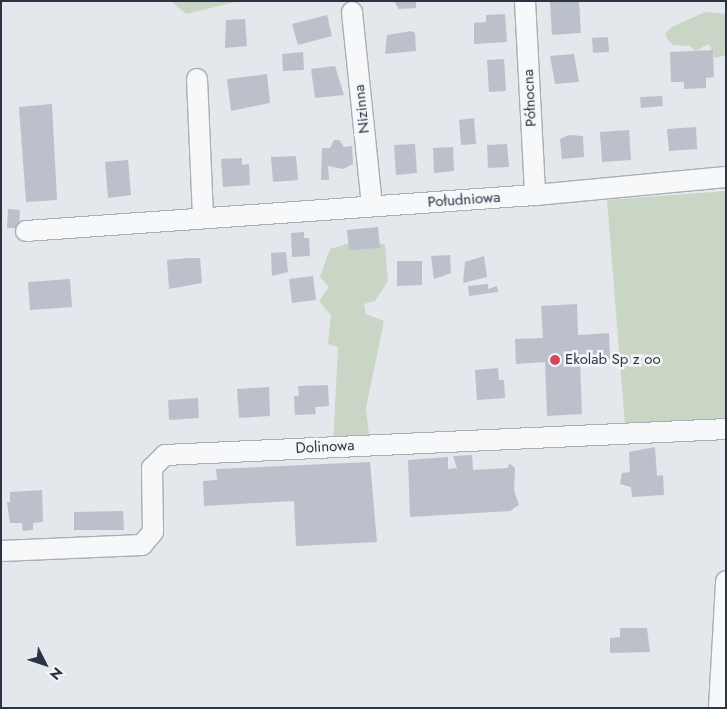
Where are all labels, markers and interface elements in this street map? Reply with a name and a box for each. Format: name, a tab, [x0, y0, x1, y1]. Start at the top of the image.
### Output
street label: Północna	[520, 69, 540, 127]
street label: Nizinna	[350, 84, 374, 134]
street label: Południowa	[427, 188, 501, 212]
place label: Ekolab Sp z oo	[565, 351, 661, 369]
marker: Ekolab Sp z oo	[549, 354, 561, 366]
street label: Dolinowa	[295, 436, 355, 458]
north arrow	[20, 639, 70, 689]
text: N	[45, 663, 68, 685]

